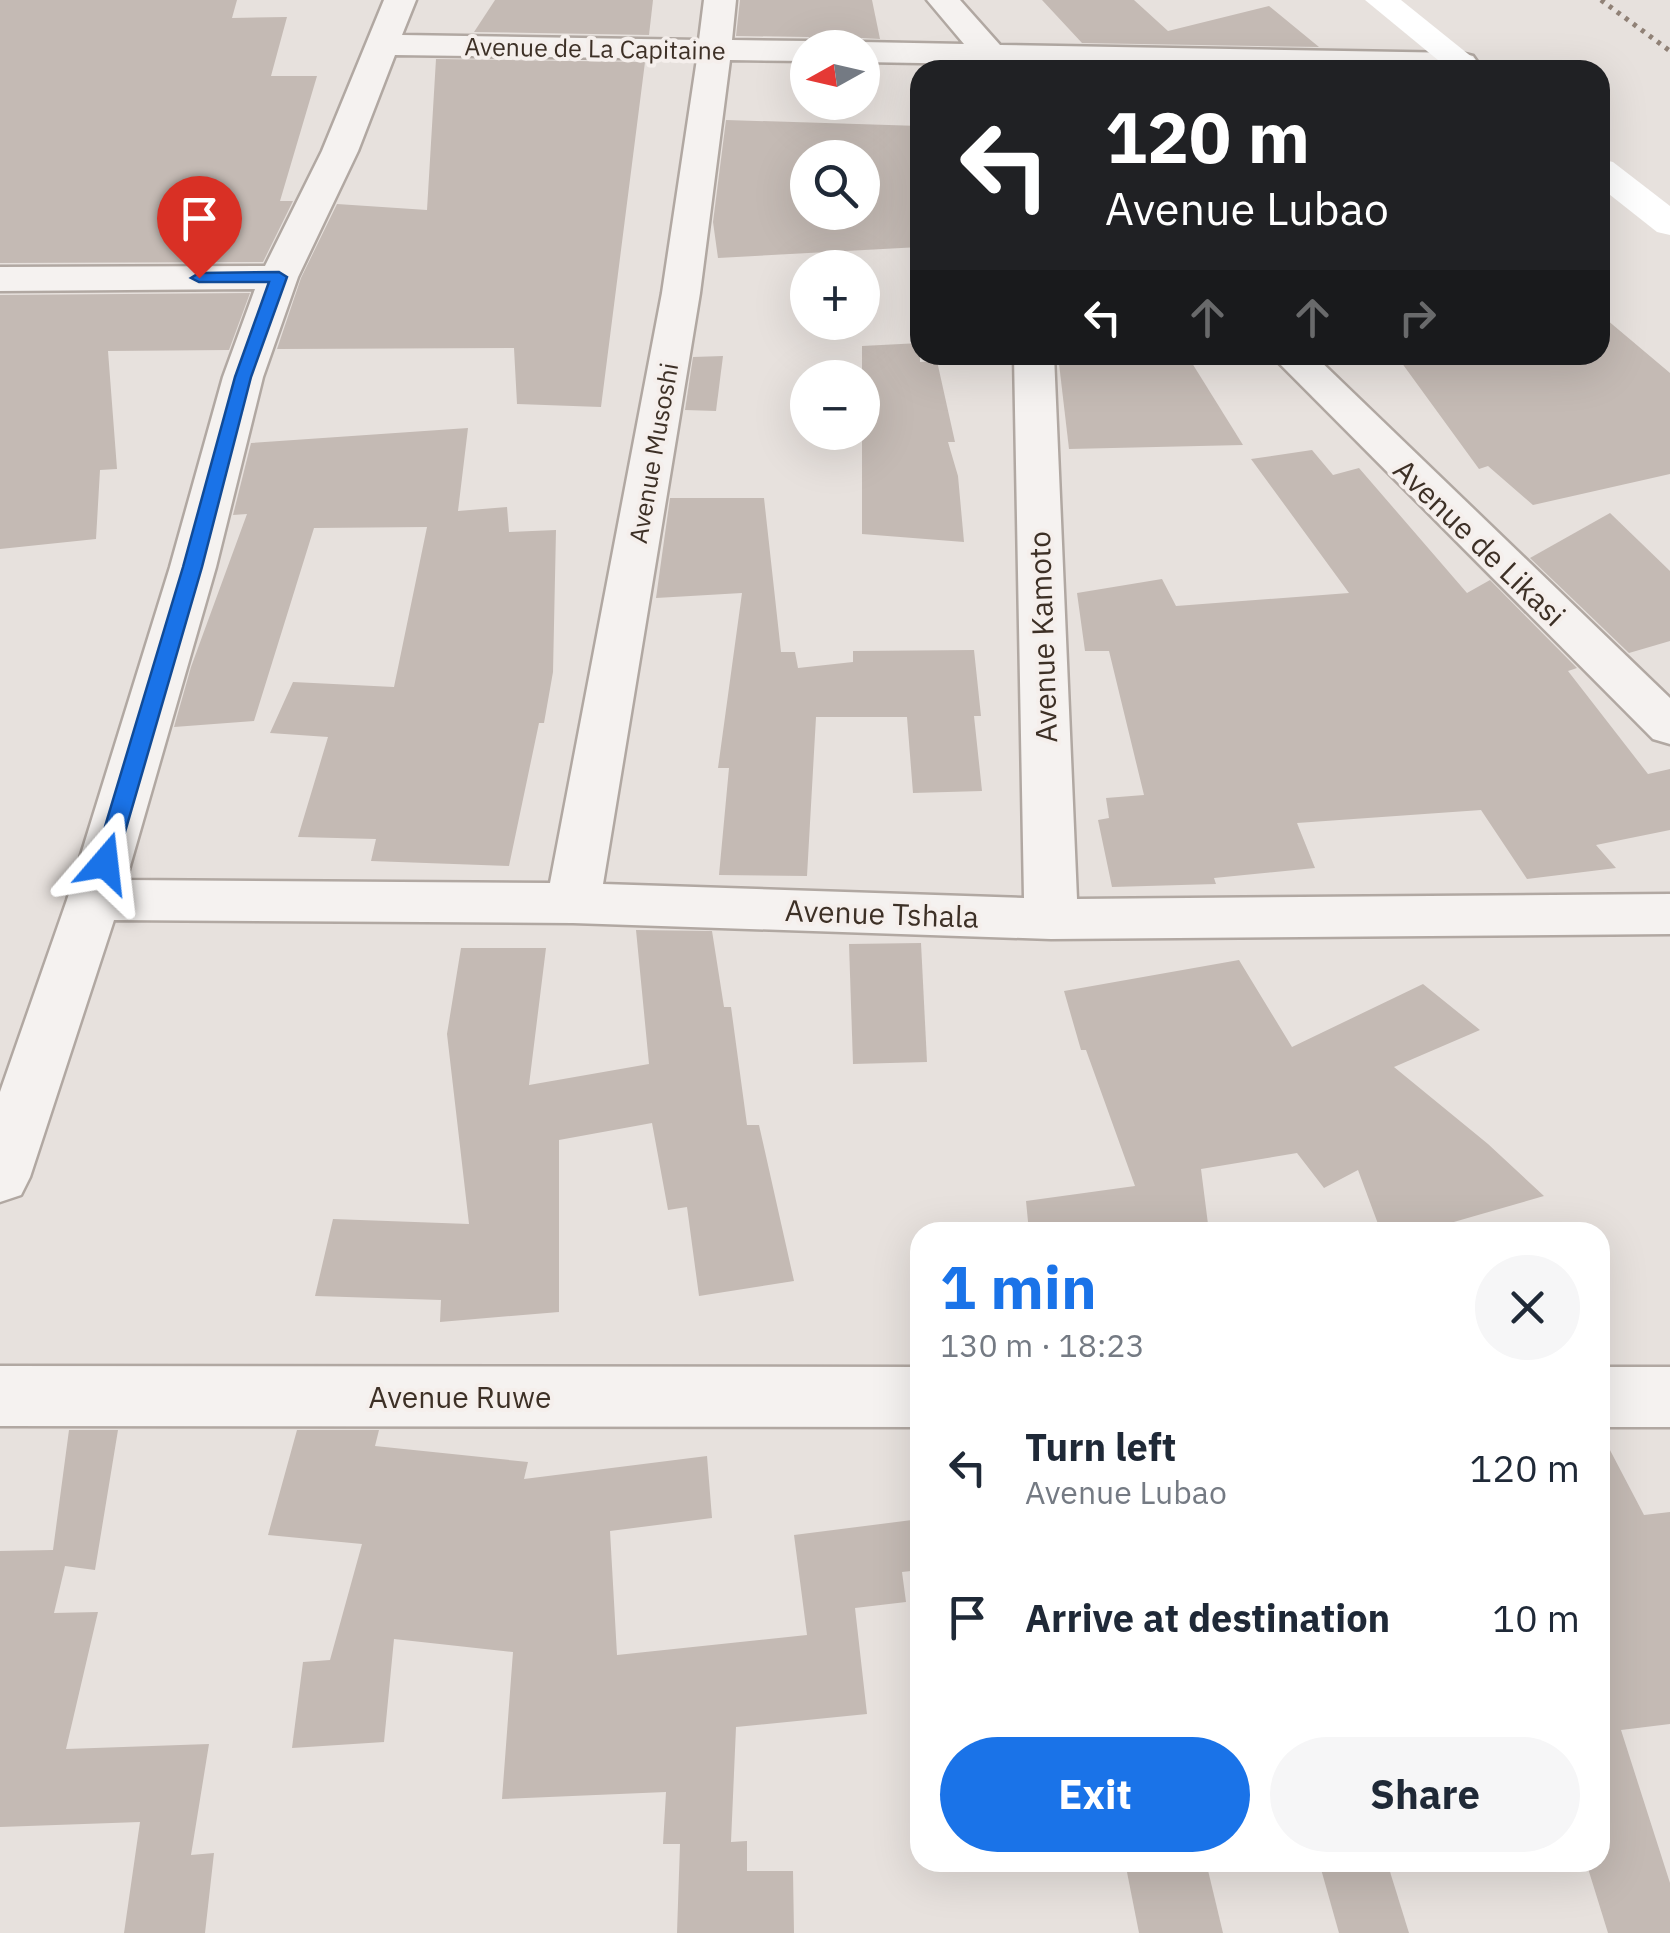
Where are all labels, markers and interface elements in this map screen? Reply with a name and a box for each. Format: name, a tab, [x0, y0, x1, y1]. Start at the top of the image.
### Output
street label: Avenue de La Capitaine	[464, 29, 726, 67]
north arrow	[790, 30, 880, 120]
map controls	[790, 30, 880, 450]
text: 120 m	[1105, 91, 1310, 182]
icon: left	[940, 100, 1070, 230]
button: search	[790, 140, 880, 230]
pin	[157, 176, 242, 279]
text: Avenue Lubao	[1105, 179, 1389, 237]
icon: arrive	[172, 191, 227, 246]
button: +	[790, 250, 880, 340]
icon: left	[1075, 290, 1130, 345]
icon: ahead	[1180, 290, 1235, 345]
icon: ahead	[1285, 290, 1340, 345]
icon: right	[1390, 290, 1445, 345]
street label: Avenue Musoshi	[621, 360, 685, 546]
button: −	[790, 360, 880, 450]
street label: Avenue de Likasi	[1386, 450, 1574, 634]
street label: Avenue Kamoto	[1019, 530, 1065, 744]
position arrow	[53, 811, 157, 915]
street label: Avenue Tshala	[784, 890, 980, 936]
text: 1 min	[940, 1247, 1097, 1326]
button: close	[1475, 1255, 1580, 1360]
text: 130 m · 18:23	[940, 1324, 1145, 1366]
street label: Avenue Ruwe	[369, 1377, 551, 1416]
text: Turn left	[1025, 1422, 1176, 1471]
icon: left	[940, 1440, 995, 1495]
text: 120 m	[1469, 1443, 1580, 1492]
text: Avenue Lubao	[1025, 1471, 1227, 1513]
icon: arrive	[940, 1590, 995, 1645]
text: Arrive at destination	[1025, 1593, 1390, 1642]
text: 10 m	[1492, 1593, 1580, 1642]
button: Exit	[940, 1737, 1250, 1852]
button: Share	[1270, 1737, 1580, 1852]

